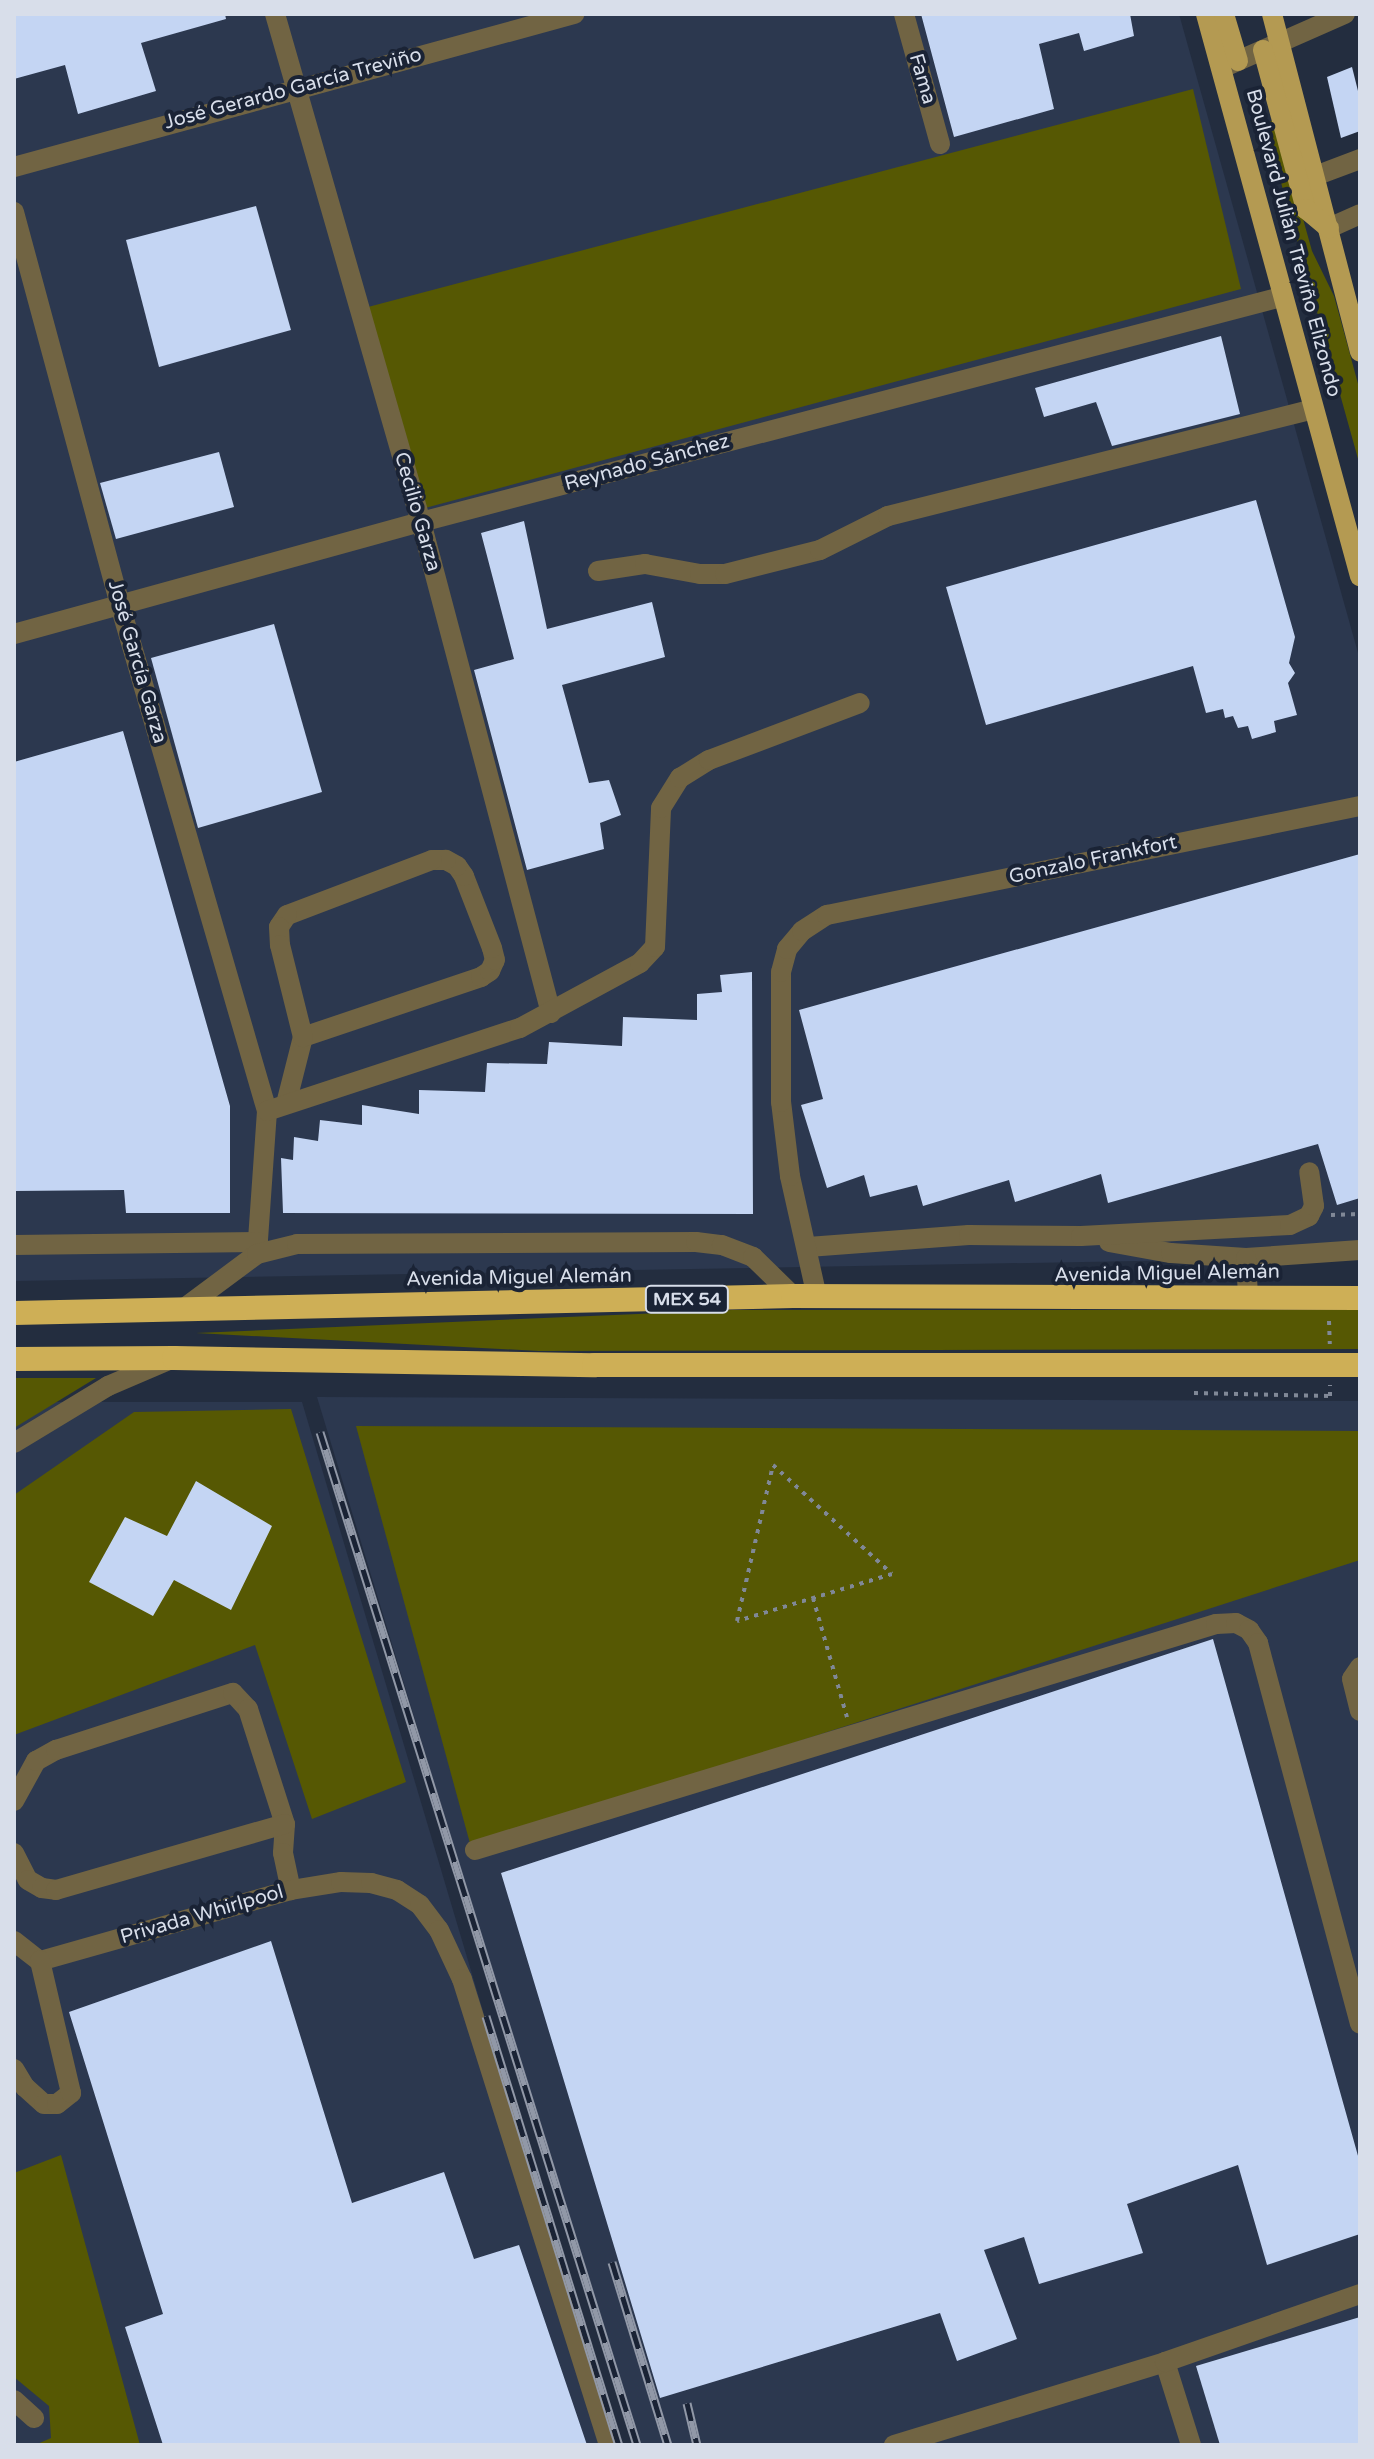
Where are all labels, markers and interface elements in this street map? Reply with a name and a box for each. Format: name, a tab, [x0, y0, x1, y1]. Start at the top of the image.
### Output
street label: José Gerardo García Treviño	[162, 43, 424, 135]
street label: Fama	[903, 51, 941, 107]
street label: Boulevard Julián Treviño Elizondo	[1240, 86, 1346, 400]
street label: Reynado Sánchez	[562, 429, 732, 497]
street label: Cecilio Garza	[388, 450, 446, 574]
street label: José García Garza	[102, 578, 172, 746]
street label: Gonzalo Frankfort	[1007, 830, 1179, 890]
street label: Avenida Miguel Alemán	[1054, 1260, 1280, 1288]
street label: Avenida Miguel Alemán	[406, 1264, 632, 1292]
road number: MEX 54	[643, 1285, 731, 1313]
street label: Privada Whirlpool	[118, 1880, 286, 1950]

